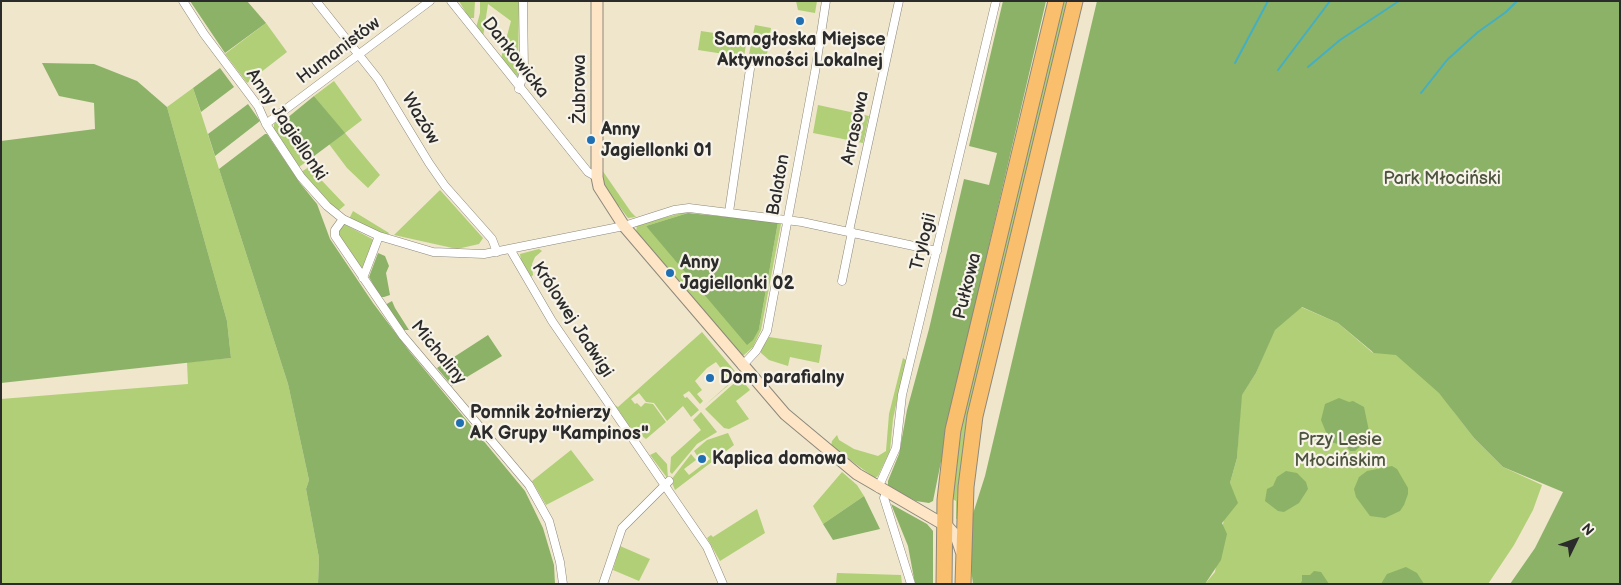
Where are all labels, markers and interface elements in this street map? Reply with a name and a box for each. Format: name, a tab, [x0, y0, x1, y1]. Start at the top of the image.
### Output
street label: Humanistów	[293, 13, 385, 89]
street label: Dankowicka	[477, 13, 553, 103]
marker: Samogłoska Miejsce Aktywności Lokalnej	[794, 15, 806, 27]
place label: Samogłoska Miejsce Aktywności Lokalnej	[714, 29, 886, 72]
street label: Żubrowa	[569, 54, 591, 124]
street label: Anny Jagiellonki	[241, 65, 331, 185]
street label: Wazów	[396, 89, 444, 149]
street label: Arrasowa	[838, 89, 874, 167]
place label: Anny Jagiellonki 01	[601, 119, 712, 162]
marker: Anny Jagiellonki 01	[585, 134, 597, 146]
street label: Balaton	[763, 153, 795, 217]
park label: Park Młociński	[1383, 168, 1501, 190]
street label: Trylogii	[906, 211, 942, 273]
street label: Pułkowa	[949, 251, 987, 321]
place label: Anny Jagiellonki 02	[680, 252, 794, 294]
street label: Królowej Jadwigi	[527, 258, 617, 382]
marker: Anny Jagiellonki 02	[664, 267, 676, 279]
street label: Michaliny	[406, 317, 470, 389]
place label: Dom parafialny	[720, 367, 844, 389]
marker: Dom parafialny	[704, 372, 716, 384]
place label: Pomnik żołnierzy AK Grupy "Kampinos"	[470, 402, 649, 444]
marker: Pomnik żołnierzy AK Grupy "Kampinos"	[454, 417, 466, 429]
park label: Przy Lesie Młocińskim	[1294, 429, 1386, 472]
place label: Kaplica domowa	[712, 448, 846, 470]
marker: Kaplica domowa	[696, 453, 708, 465]
north arrow	[1551, 515, 1601, 565]
text: N	[1578, 520, 1597, 539]

